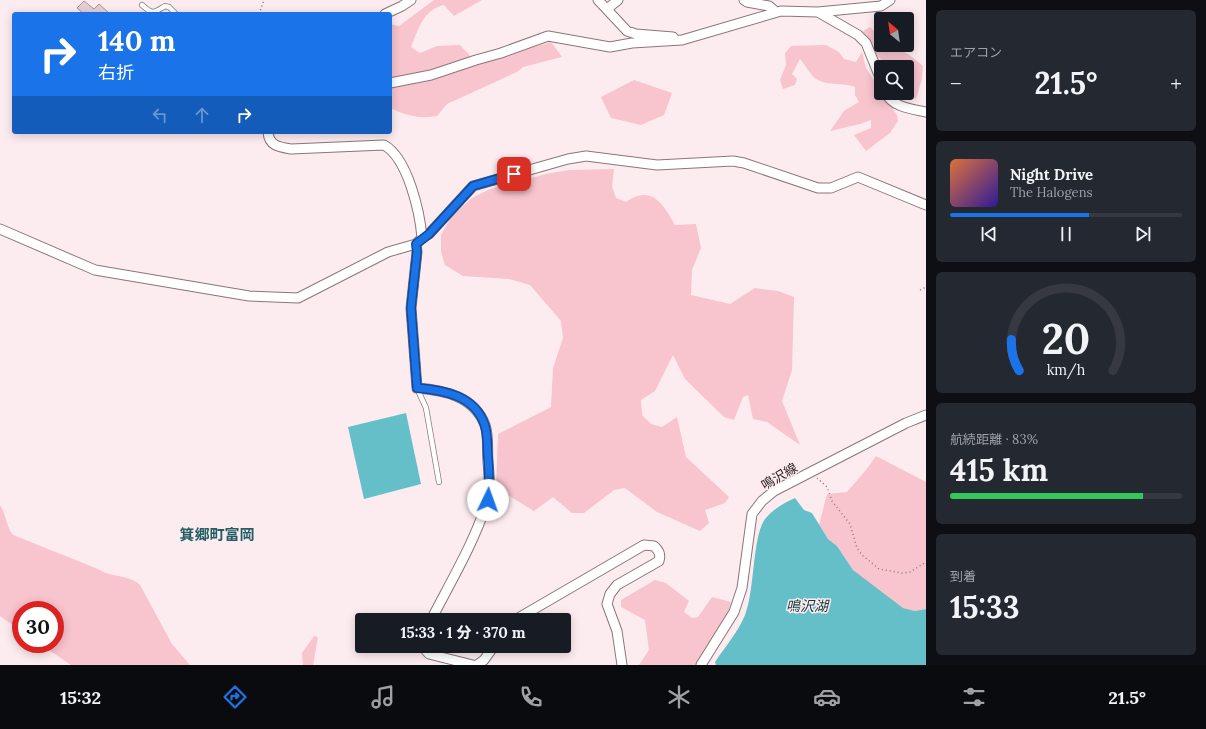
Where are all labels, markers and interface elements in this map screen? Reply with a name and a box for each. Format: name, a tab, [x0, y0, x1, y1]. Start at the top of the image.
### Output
north arrow	[874, 12, 914, 52]
map controls	[874, 12, 914, 100]
text: 140 m	[98, 23, 176, 59]
icon: right	[32, 28, 84, 80]
text: エアコン	[950, 44, 1002, 61]
button: search	[874, 60, 914, 100]
text: 右折	[98, 61, 134, 84]
text: 21.5°	[1035, 64, 1097, 102]
text: −	[950, 69, 962, 97]
text: +	[1170, 69, 1182, 97]
icon: left	[149, 104, 171, 126]
icon: ahead	[191, 104, 213, 126]
icon: right	[233, 104, 255, 126]
pin	[497, 157, 531, 191]
icon: arrive	[503, 163, 525, 185]
text: Night Drive	[1010, 165, 1093, 184]
text: The Halogens	[1010, 184, 1093, 201]
icon: previous	[978, 223, 1000, 245]
icon: pause	[1055, 223, 1077, 245]
icon: next	[1132, 223, 1154, 245]
text: 20	[1042, 311, 1090, 364]
text: km/h	[1047, 360, 1086, 379]
text: 航続距離 · 83%	[950, 431, 1038, 448]
text: 415 km	[950, 451, 1048, 489]
street label: 鳴沢線	[758, 459, 800, 494]
position arrow	[467, 479, 509, 521]
district label: 箕郷町富岡	[179, 525, 255, 544]
text: 到着	[950, 568, 976, 585]
text: 15:33	[950, 588, 1019, 626]
water label: 鳴沢湖	[786, 597, 830, 615]
speed limit sign: 30	[12, 601, 64, 653]
text: 15:33 · 1 分 · 370 m	[400, 623, 526, 642]
icon: directions	[221, 683, 249, 711]
icon: music	[369, 683, 397, 711]
icon: phone	[517, 683, 545, 711]
icon: climate	[665, 683, 693, 711]
icon: car	[813, 683, 841, 711]
icon: filters	[960, 683, 988, 711]
text: 15:32	[60, 686, 101, 709]
text: 21.5°	[1108, 686, 1146, 709]

